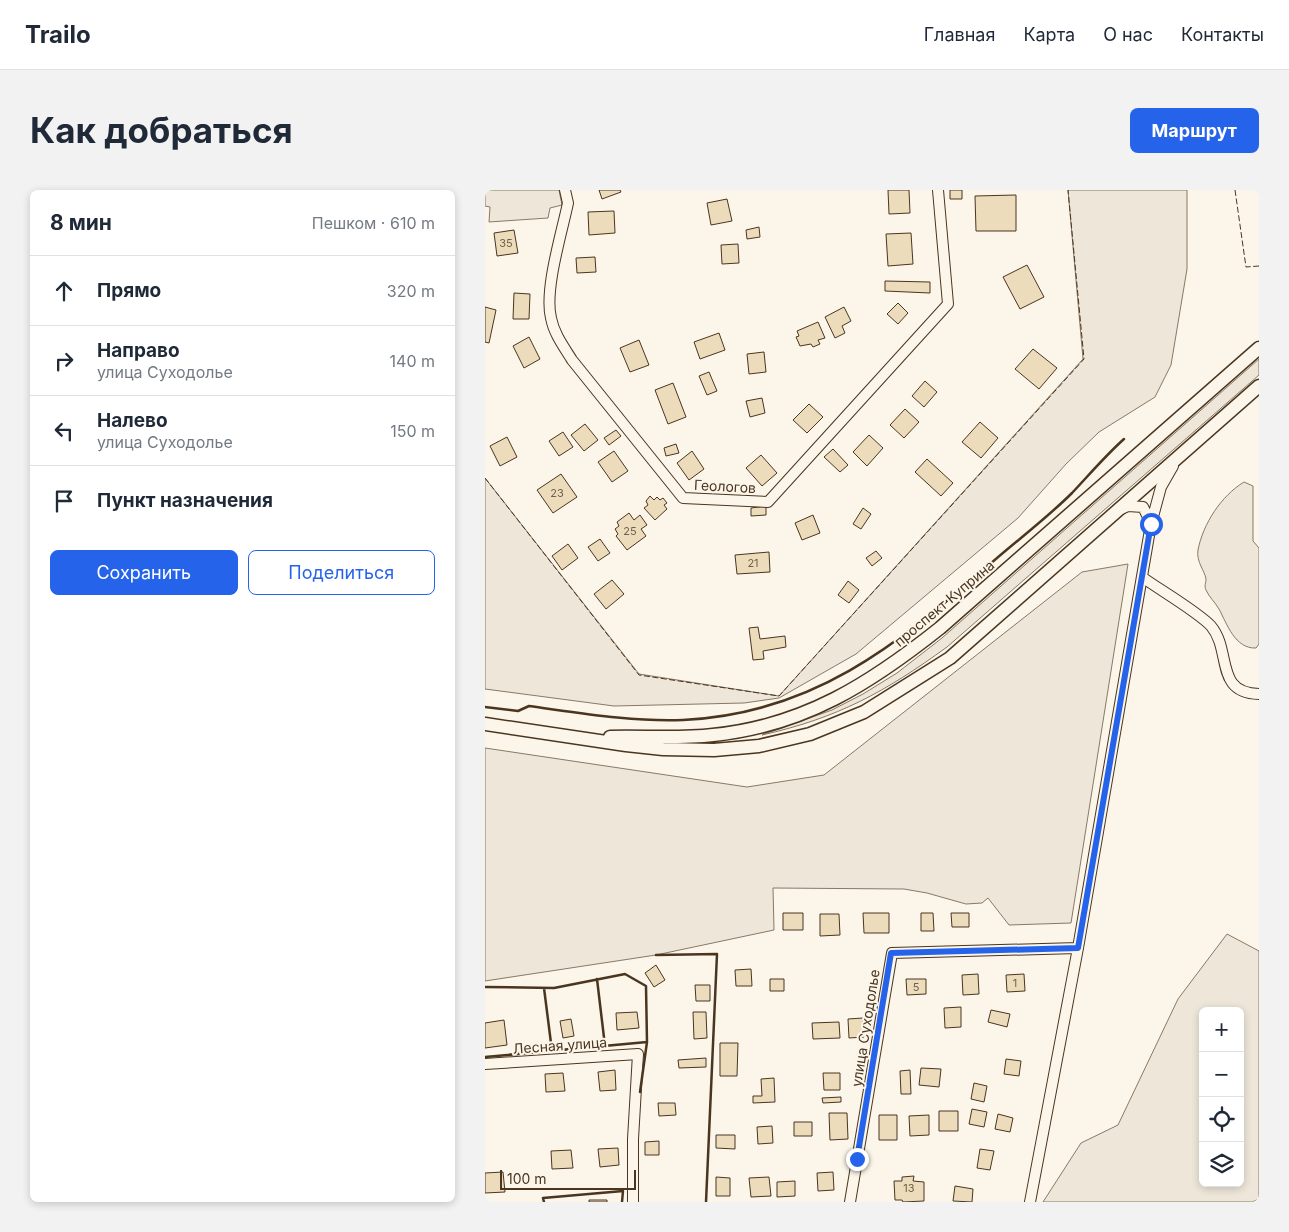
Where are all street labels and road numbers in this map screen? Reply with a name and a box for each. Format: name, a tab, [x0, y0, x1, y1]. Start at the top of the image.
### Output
street label: Геологов	[694, 476, 757, 496]
street label: проспект Куприна	[890, 556, 998, 650]
street label: улица Суходолье	[847, 968, 883, 1088]
street label: Лесная улица	[512, 1033, 608, 1057]

